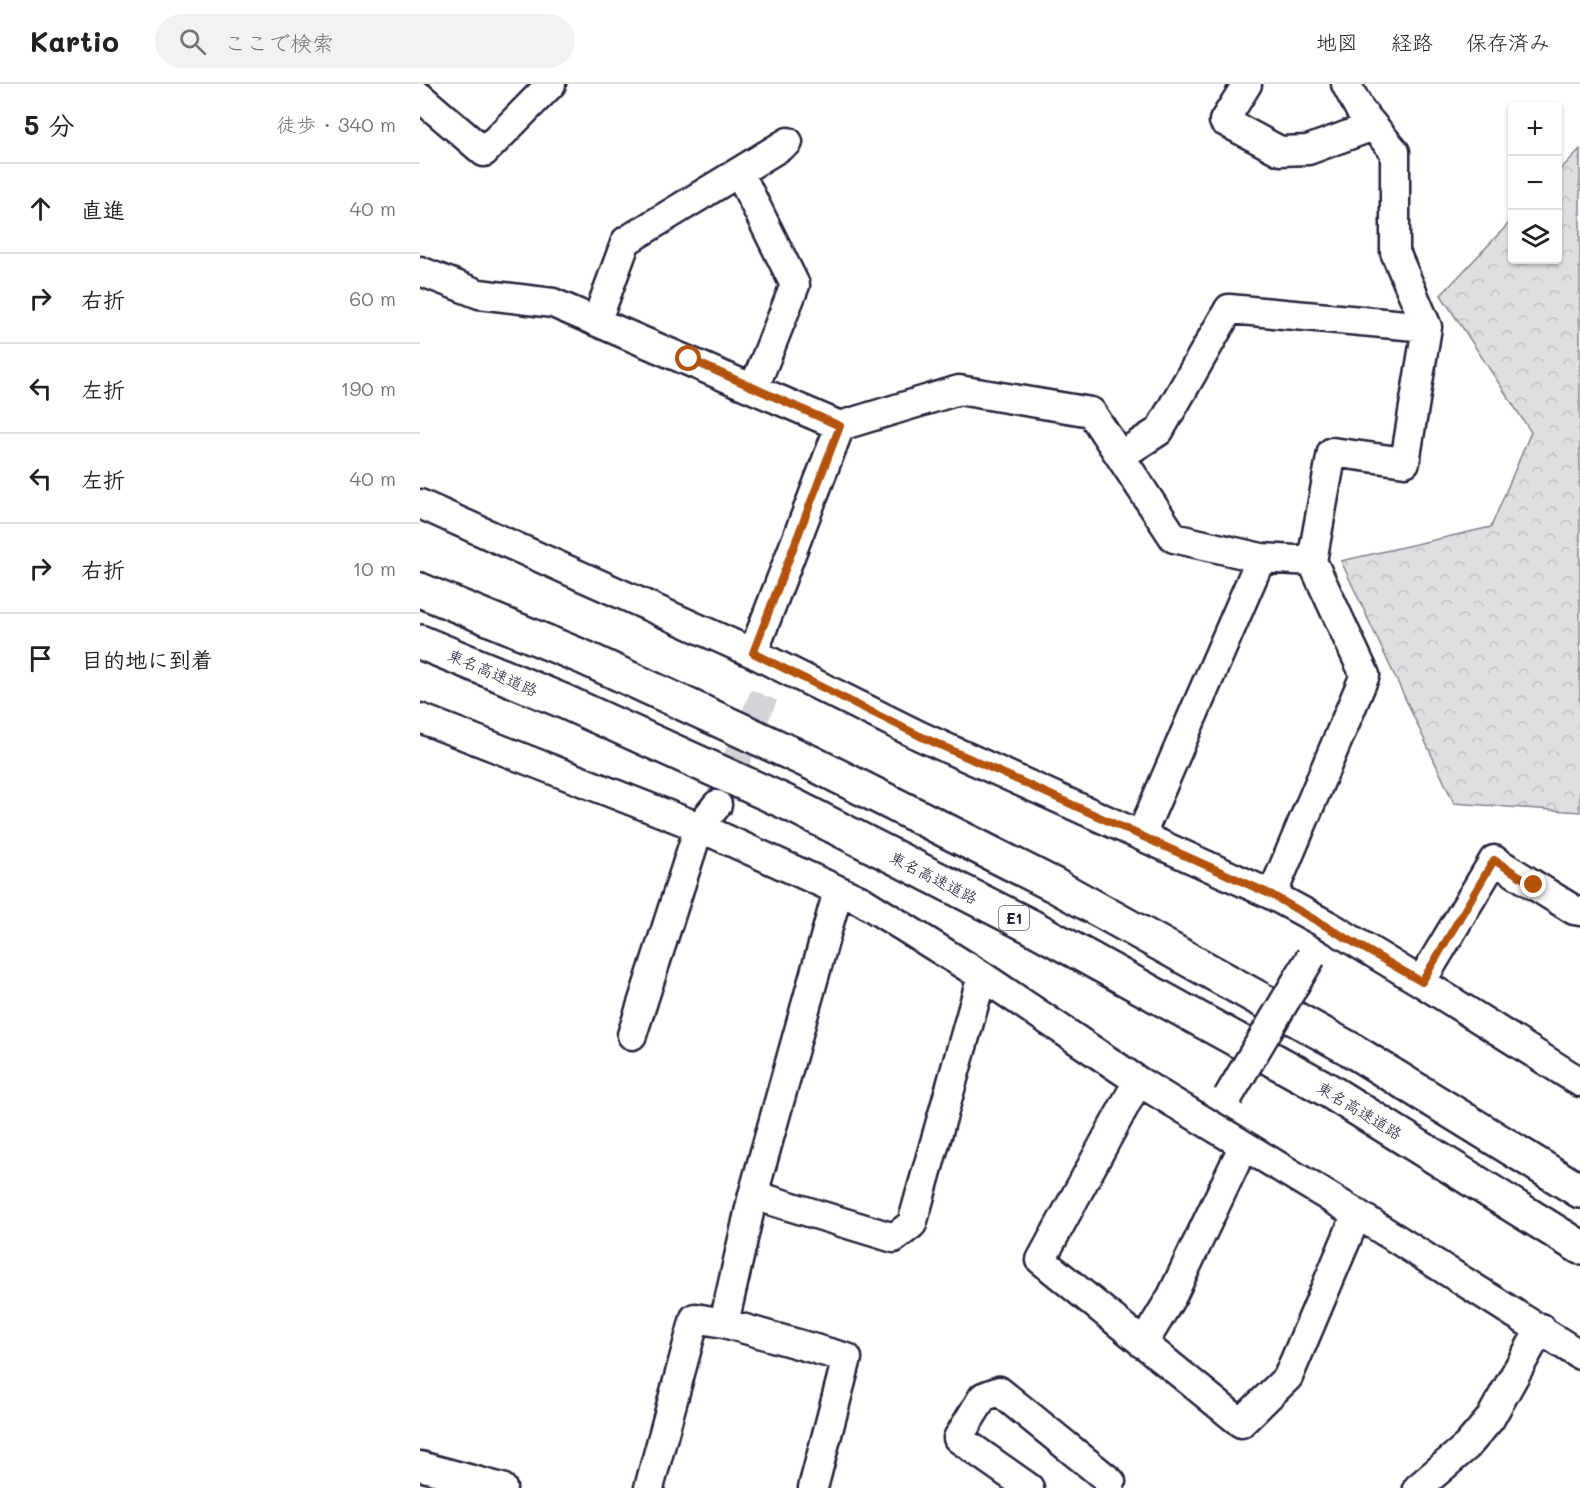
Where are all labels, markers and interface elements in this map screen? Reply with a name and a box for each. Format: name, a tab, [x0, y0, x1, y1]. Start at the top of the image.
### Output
search box	[155, 14, 575, 68]
text: Kartio	[30, 23, 119, 59]
icon: search	[176, 25, 209, 58]
text: ここで検索	[224, 28, 334, 57]
text: 地図	[1316, 28, 1358, 55]
text: 経路	[1391, 28, 1433, 55]
text: 保存済み	[1466, 28, 1550, 55]
map controls	[1508, 102, 1562, 264]
button: +	[1508, 102, 1562, 156]
text: 5 分	[24, 108, 75, 142]
text: 徒歩 · 340 m	[276, 111, 396, 137]
button: −	[1508, 156, 1562, 210]
icon: ahead	[24, 192, 57, 225]
text: 直進	[81, 195, 125, 224]
text: 40 m	[350, 195, 396, 221]
button: layers	[1508, 210, 1562, 264]
icon: right	[24, 282, 57, 315]
text: 右折	[81, 285, 125, 314]
text: 60 m	[349, 285, 396, 311]
route start	[675, 345, 701, 371]
icon: left	[24, 372, 57, 405]
text: 左折	[81, 375, 125, 404]
text: 190 m	[341, 375, 396, 401]
icon: left	[24, 462, 57, 495]
text: 左折	[81, 465, 125, 494]
text: 40 m	[350, 465, 396, 491]
icon: right	[24, 552, 57, 585]
text: 右折	[81, 555, 125, 584]
text: 10 m	[352, 555, 396, 581]
icon: arrive	[24, 642, 57, 675]
street label: 東名高速道路	[445, 644, 541, 700]
text: 目的地に到着	[81, 645, 213, 674]
street label: 東名高速道路	[886, 846, 982, 908]
route end	[1520, 871, 1546, 897]
road number: E1	[999, 906, 1029, 930]
street label: 東名高速道路	[1313, 1076, 1407, 1144]

